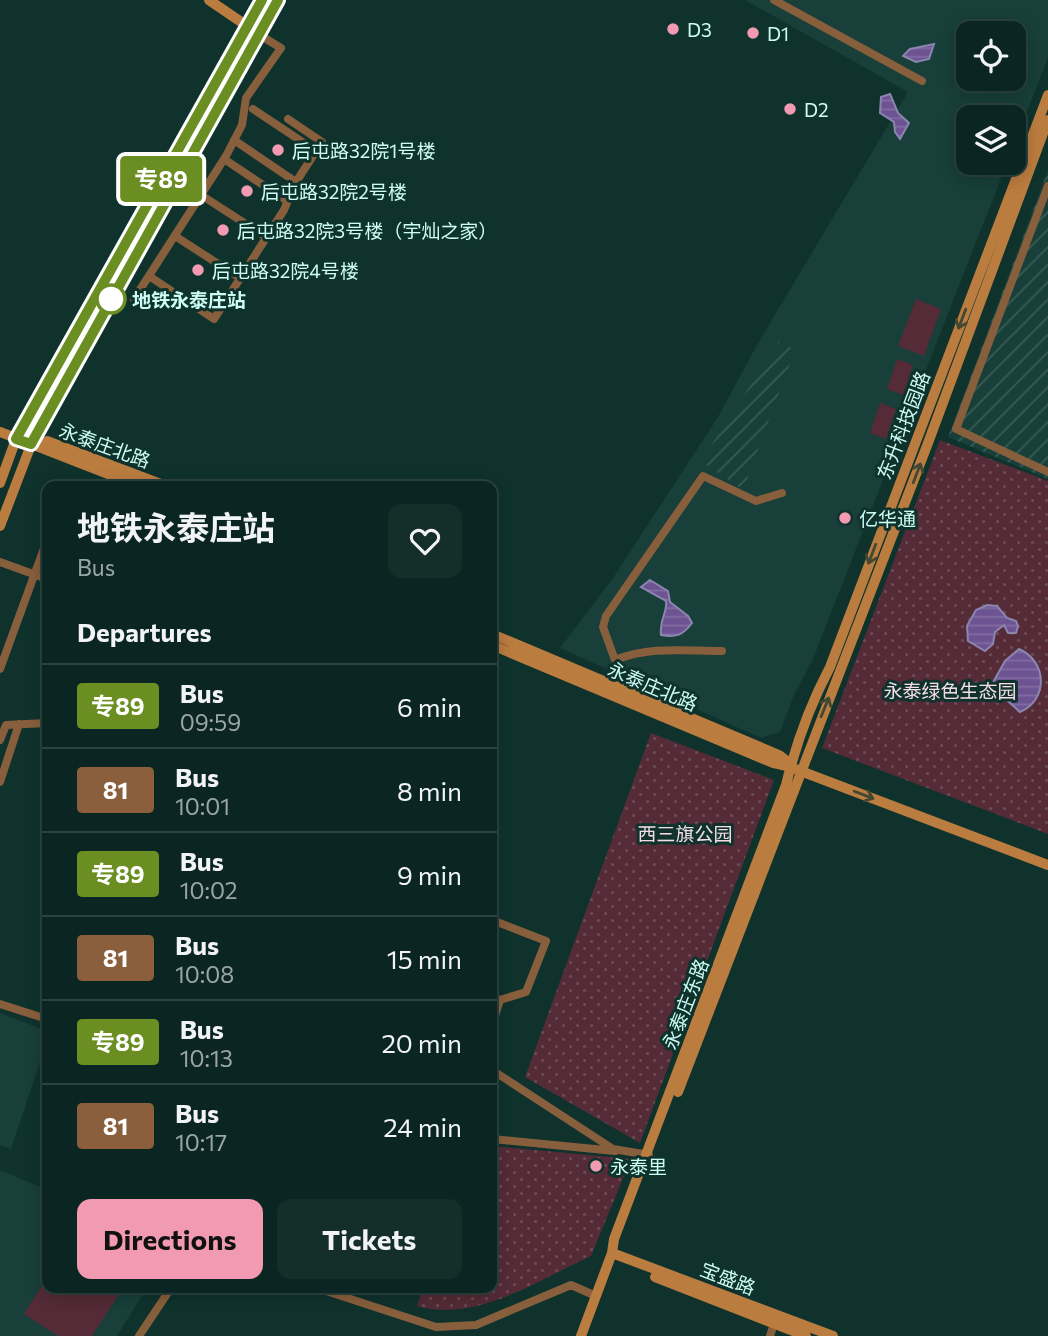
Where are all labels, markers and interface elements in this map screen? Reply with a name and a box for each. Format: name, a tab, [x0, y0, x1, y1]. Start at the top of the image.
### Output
place label: D3	[687, 18, 712, 41]
marker: D3	[665, 21, 681, 37]
map controls	[956, 21, 1026, 175]
button: locate	[956, 21, 1026, 91]
place label: D1	[767, 22, 789, 45]
marker: D1	[745, 25, 761, 41]
place label: D2	[804, 98, 829, 121]
marker: D2	[782, 101, 798, 117]
button: layers	[956, 105, 1026, 175]
place label: 后屯路32院1号楼	[292, 139, 435, 162]
marker: 后屯路32院1号楼	[270, 142, 286, 158]
line badge: 专89	[121, 156, 201, 202]
text: 专89	[134, 164, 188, 193]
place label: 后屯路32院2号楼	[261, 180, 407, 203]
marker: 后屯路32院2号楼	[239, 183, 255, 199]
place label: 后屯路32院3号楼（宇灿之家）	[237, 219, 497, 242]
marker: 后屯路32院3号楼（宇灿之家）	[215, 222, 231, 238]
place label: 后屯路32院4号楼	[212, 259, 359, 282]
marker: 后屯路32院4号楼	[190, 262, 206, 278]
marker: 地铁永泰庄站	[96, 284, 126, 314]
place label: 地铁永泰庄站	[132, 288, 246, 311]
one-way arrow	[955, 308, 968, 329]
street label: 东升科技园路	[872, 368, 934, 482]
street label: 永泰庄北路	[56, 418, 154, 472]
one-way arrow	[911, 462, 924, 484]
button: heart	[388, 504, 462, 578]
text: 地铁永泰庄站	[77, 506, 275, 547]
place label: 亿华通	[859, 507, 916, 530]
marker: 亿华通	[837, 510, 853, 526]
one-way arrow	[865, 543, 878, 565]
text: Bus	[77, 553, 115, 581]
text: Departures	[77, 616, 212, 647]
street label: 永泰庄北路	[605, 657, 701, 715]
text: Bus	[180, 677, 224, 708]
park label: 永泰绿色生态园	[883, 679, 1017, 702]
text: 专89	[91, 691, 145, 720]
text: 6 min	[397, 691, 462, 722]
one-way arrow	[819, 697, 832, 719]
text: 09:59	[180, 708, 241, 736]
text: Bus	[175, 761, 219, 792]
text: 81	[103, 775, 128, 804]
text: 8 min	[397, 775, 462, 806]
one-way arrow	[852, 790, 874, 803]
text: 10:01	[175, 792, 230, 820]
park label: 西三旗公园	[637, 822, 733, 845]
text: Bus	[180, 845, 224, 876]
text: 专89	[91, 859, 145, 888]
text: 9 min	[397, 859, 462, 890]
text: 10:02	[180, 876, 238, 904]
text: Bus	[175, 929, 219, 960]
text: 81	[103, 943, 128, 972]
text: 15 min	[387, 943, 462, 974]
street label: 永泰庄东路	[657, 956, 713, 1052]
text: 10:08	[175, 960, 234, 988]
text: Bus	[180, 1013, 224, 1044]
text: 专89	[91, 1027, 145, 1056]
text: 20 min	[381, 1027, 462, 1058]
text: 10:13	[180, 1044, 233, 1072]
text: Bus	[175, 1097, 219, 1128]
text: 81	[103, 1111, 128, 1140]
text: 24 min	[383, 1111, 462, 1142]
text: 10:17	[175, 1128, 227, 1156]
place label: 永泰里	[610, 1155, 667, 1178]
marker: 永泰里	[588, 1158, 604, 1174]
button: Directions	[77, 1199, 263, 1279]
button: Tickets	[277, 1199, 462, 1279]
street label: 宝盛路	[697, 1257, 759, 1299]

